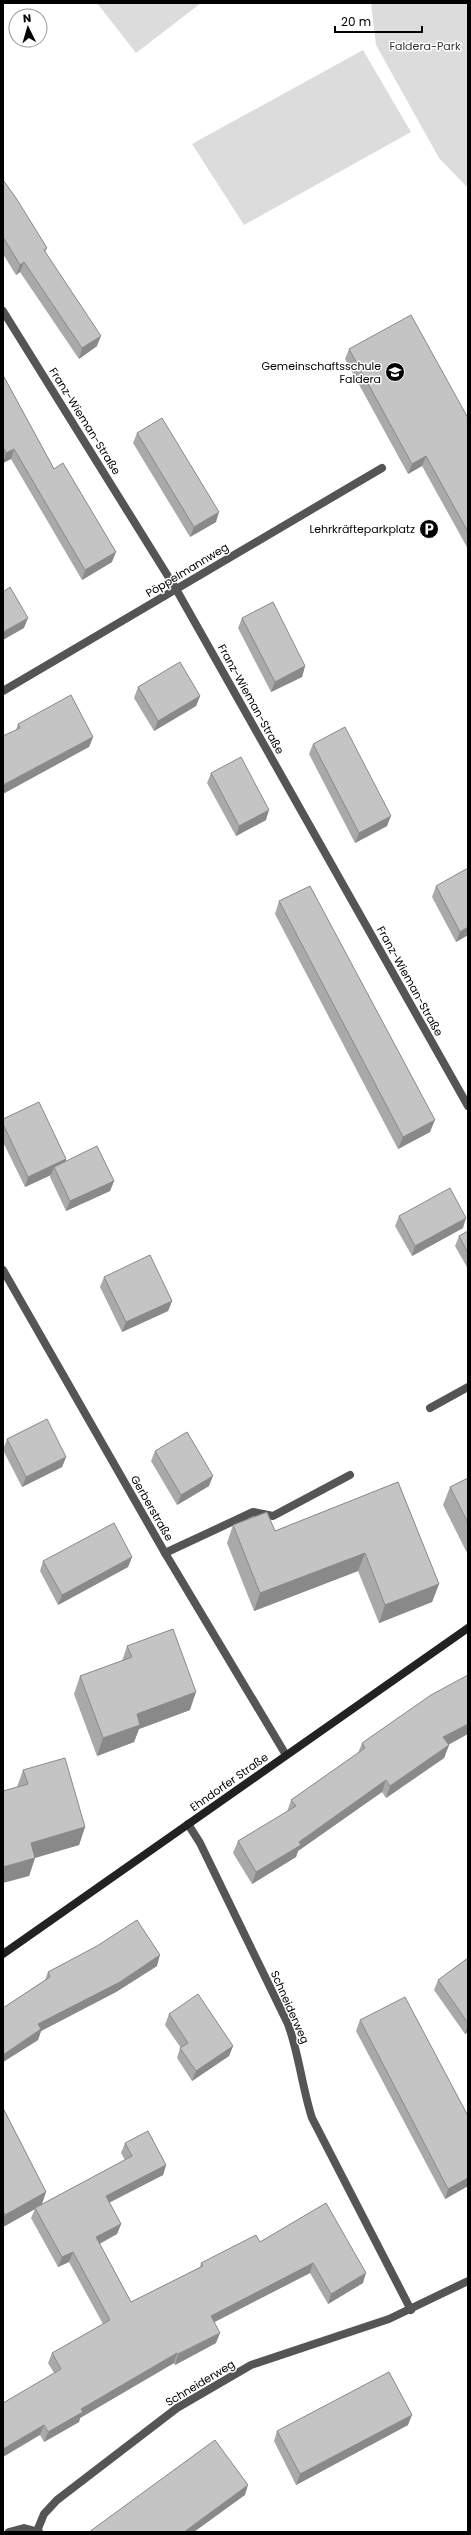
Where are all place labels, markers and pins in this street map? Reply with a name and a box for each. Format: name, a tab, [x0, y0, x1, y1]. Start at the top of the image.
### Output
place label: Gemeinschaftsschule Faldera	[261, 358, 381, 387]
school or university icon: Gemeinschaftsschule Faldera	[384, 361, 406, 383]
parking icon: Lehrkräfteparkplatz	[418, 518, 440, 540]
place label: Lehrkräfteparkplatz	[309, 521, 415, 537]

